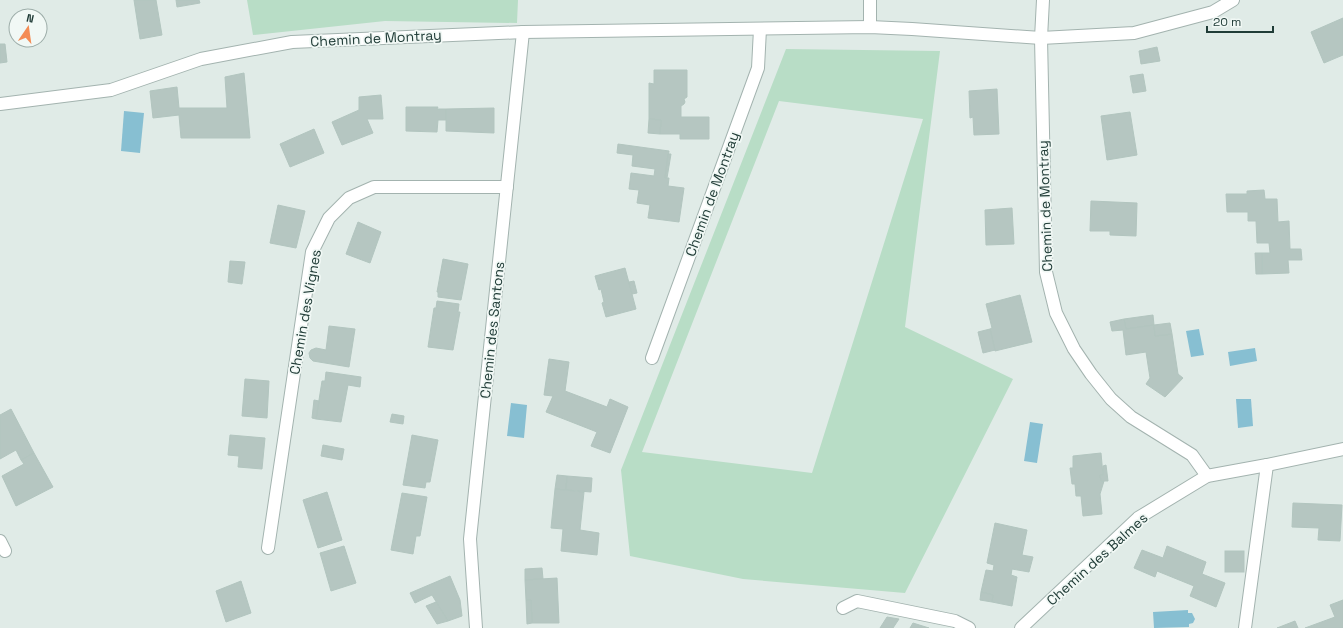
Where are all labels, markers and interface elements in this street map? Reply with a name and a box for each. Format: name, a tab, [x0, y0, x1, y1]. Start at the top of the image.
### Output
north arrow	[8, 8, 48, 48]
scale bar	[1207, 8, 1273, 34]
text: N	[25, 11, 35, 26]
text: 20 m	[1213, 14, 1241, 30]
street label: Chemin de Montray	[310, 26, 442, 50]
street label: Chemin de Montray	[681, 129, 743, 259]
street label: Chemin de Montray	[1034, 140, 1056, 272]
street label: Chemin des Vignes	[285, 248, 325, 376]
street label: Chemin des Santons	[476, 261, 508, 399]
street label: Chemin des Balmes	[1043, 509, 1151, 609]

